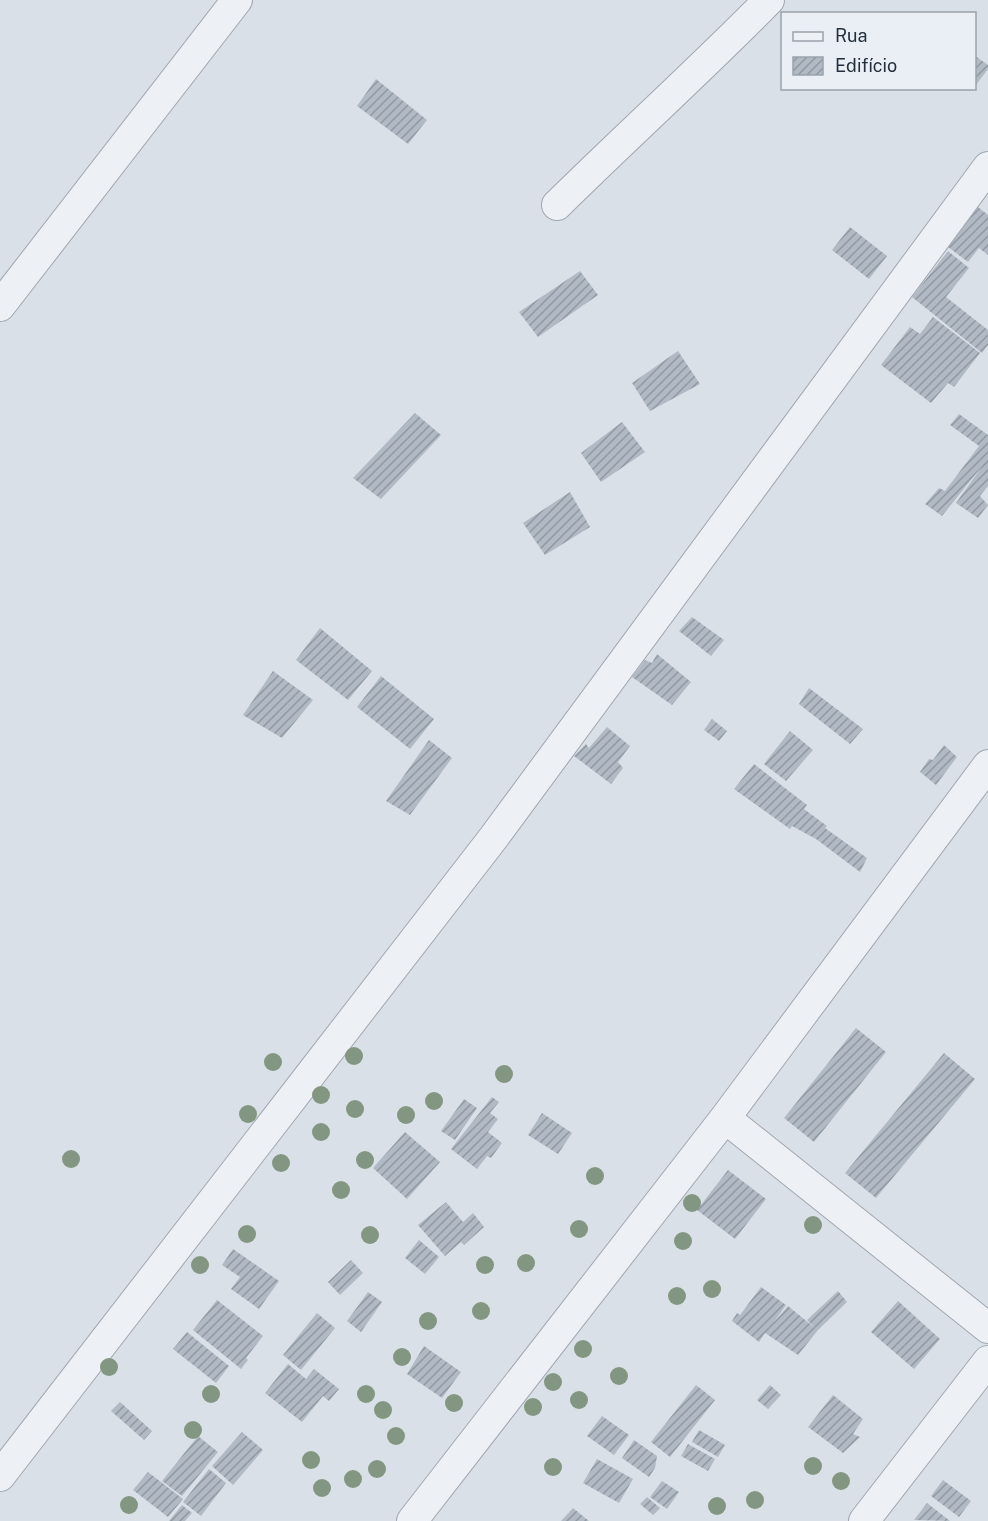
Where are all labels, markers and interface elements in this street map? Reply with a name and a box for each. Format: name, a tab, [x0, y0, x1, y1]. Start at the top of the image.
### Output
legend	[781, 12, 976, 90]
text: Rua	[835, 25, 867, 46]
text: Edifício	[835, 55, 897, 76]

